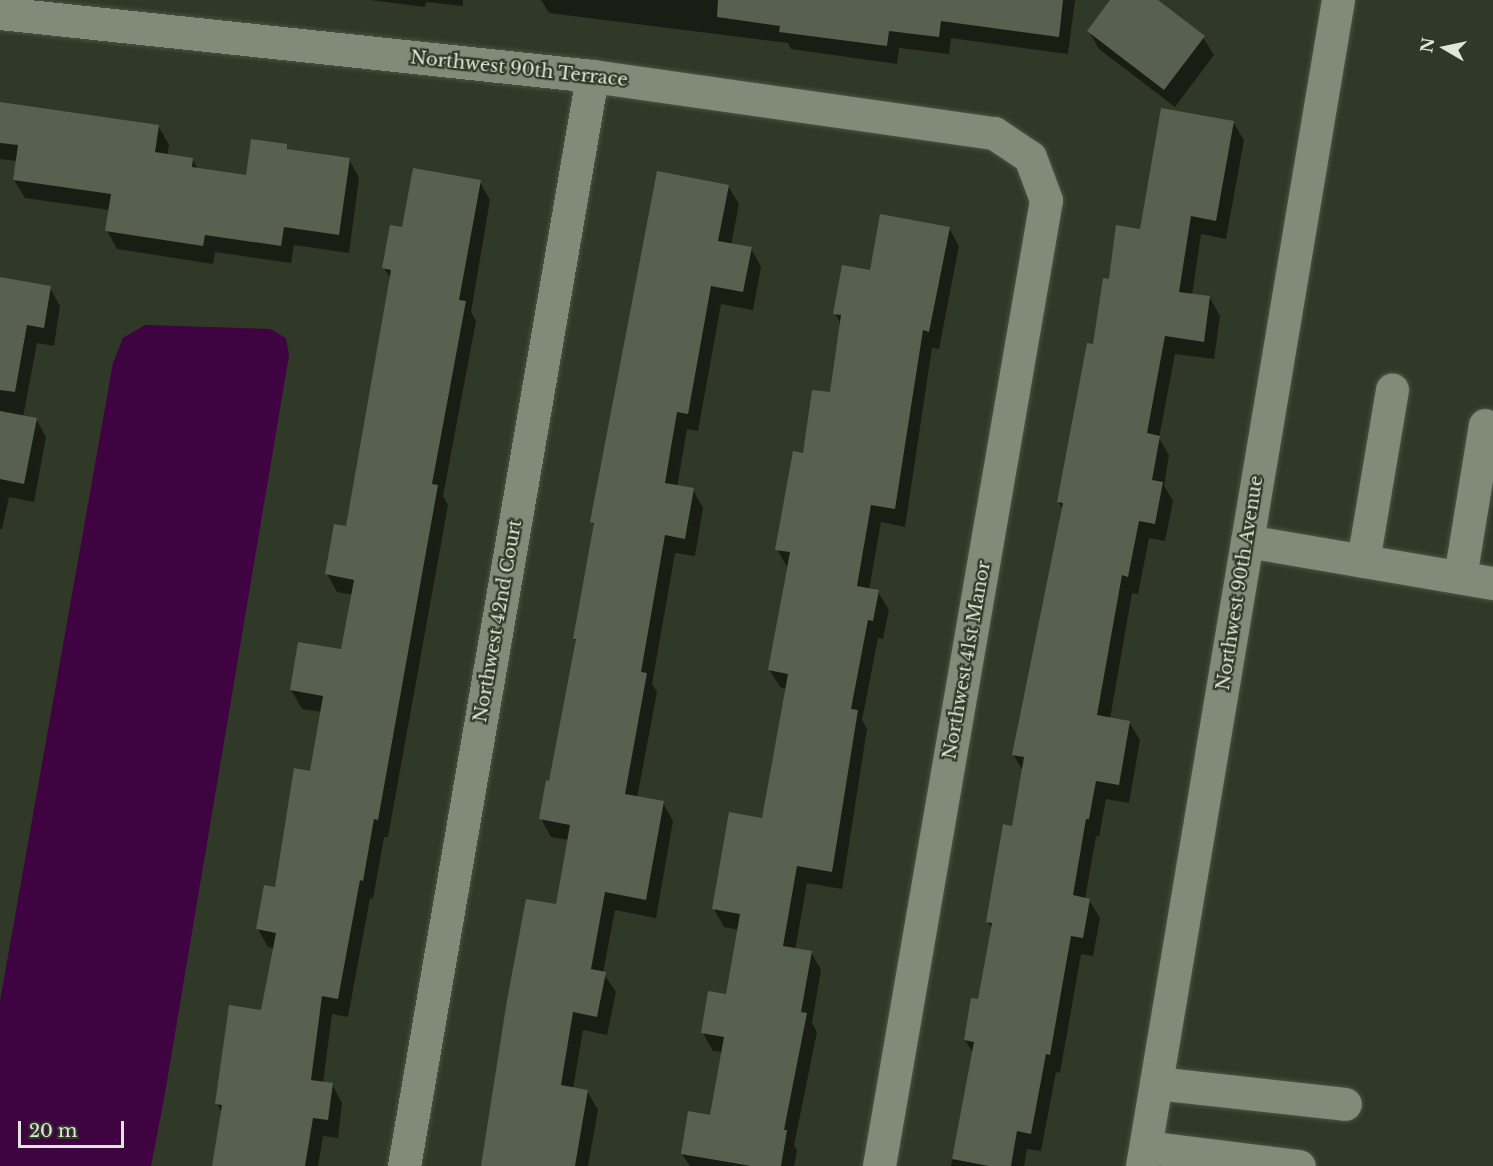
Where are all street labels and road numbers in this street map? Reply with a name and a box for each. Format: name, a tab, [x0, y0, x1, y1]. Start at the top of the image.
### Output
street label: Northwest 90th Terrace	[409, 47, 629, 91]
street label: Northwest 90th Avenue	[1212, 474, 1268, 692]
street label: Northwest 42nd Court	[470, 518, 526, 724]
street label: Northwest 41st Manor	[939, 559, 995, 761]

